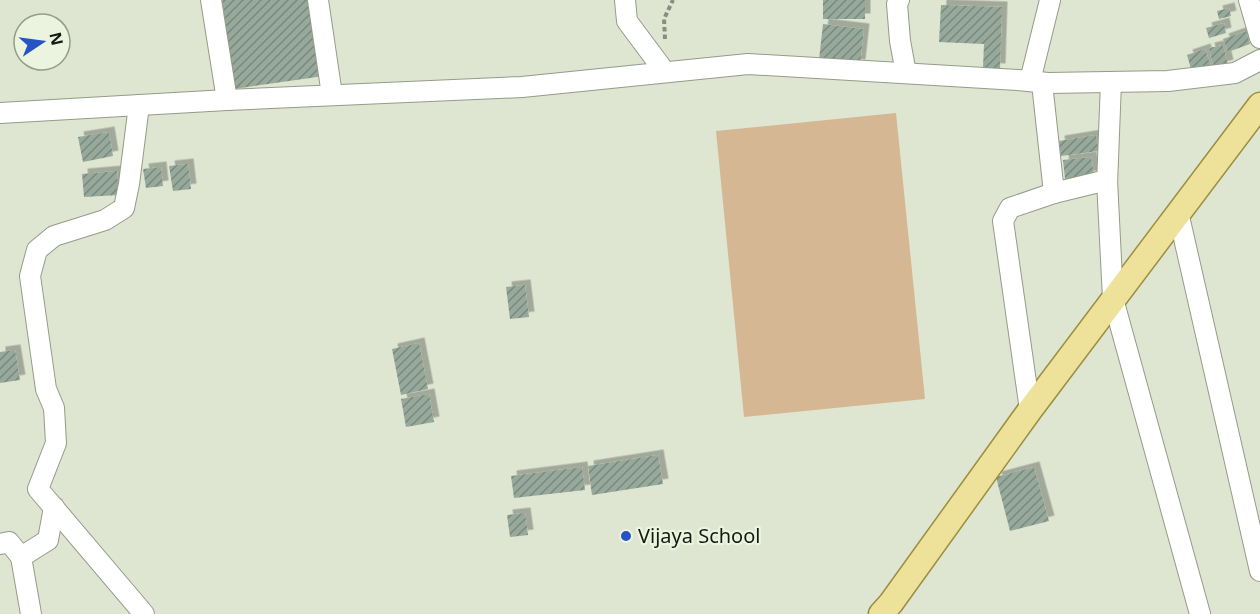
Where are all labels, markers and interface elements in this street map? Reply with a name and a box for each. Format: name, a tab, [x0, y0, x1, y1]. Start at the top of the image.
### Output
north arrow	[12, 12, 72, 72]
text: N	[44, 30, 69, 47]
place label: Vijaya School	[638, 522, 760, 549]
marker: Vijaya School	[619, 529, 633, 543]

